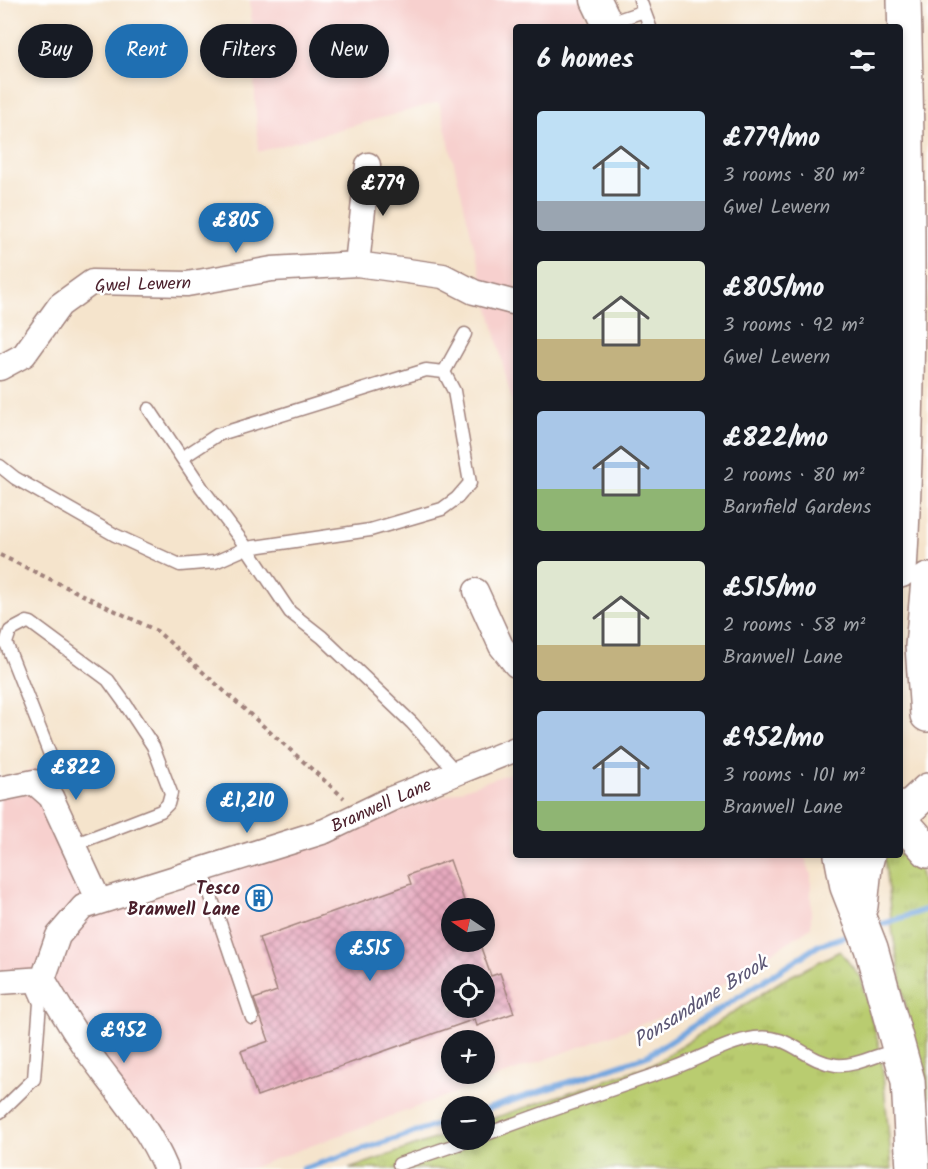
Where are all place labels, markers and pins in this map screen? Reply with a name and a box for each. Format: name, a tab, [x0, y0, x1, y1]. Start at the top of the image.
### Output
pin: £779	[347, 166, 419, 217]
pin: £805	[200, 203, 272, 254]
pin: £822	[40, 750, 112, 801]
pin: £1,210	[198, 783, 296, 834]
place label: Tesco Branwell Lane	[127, 875, 240, 925]
building icon: Tesco Branwell Lane	[244, 883, 274, 913]
pin: £515	[334, 931, 406, 982]
pin: £952	[88, 1013, 160, 1064]

